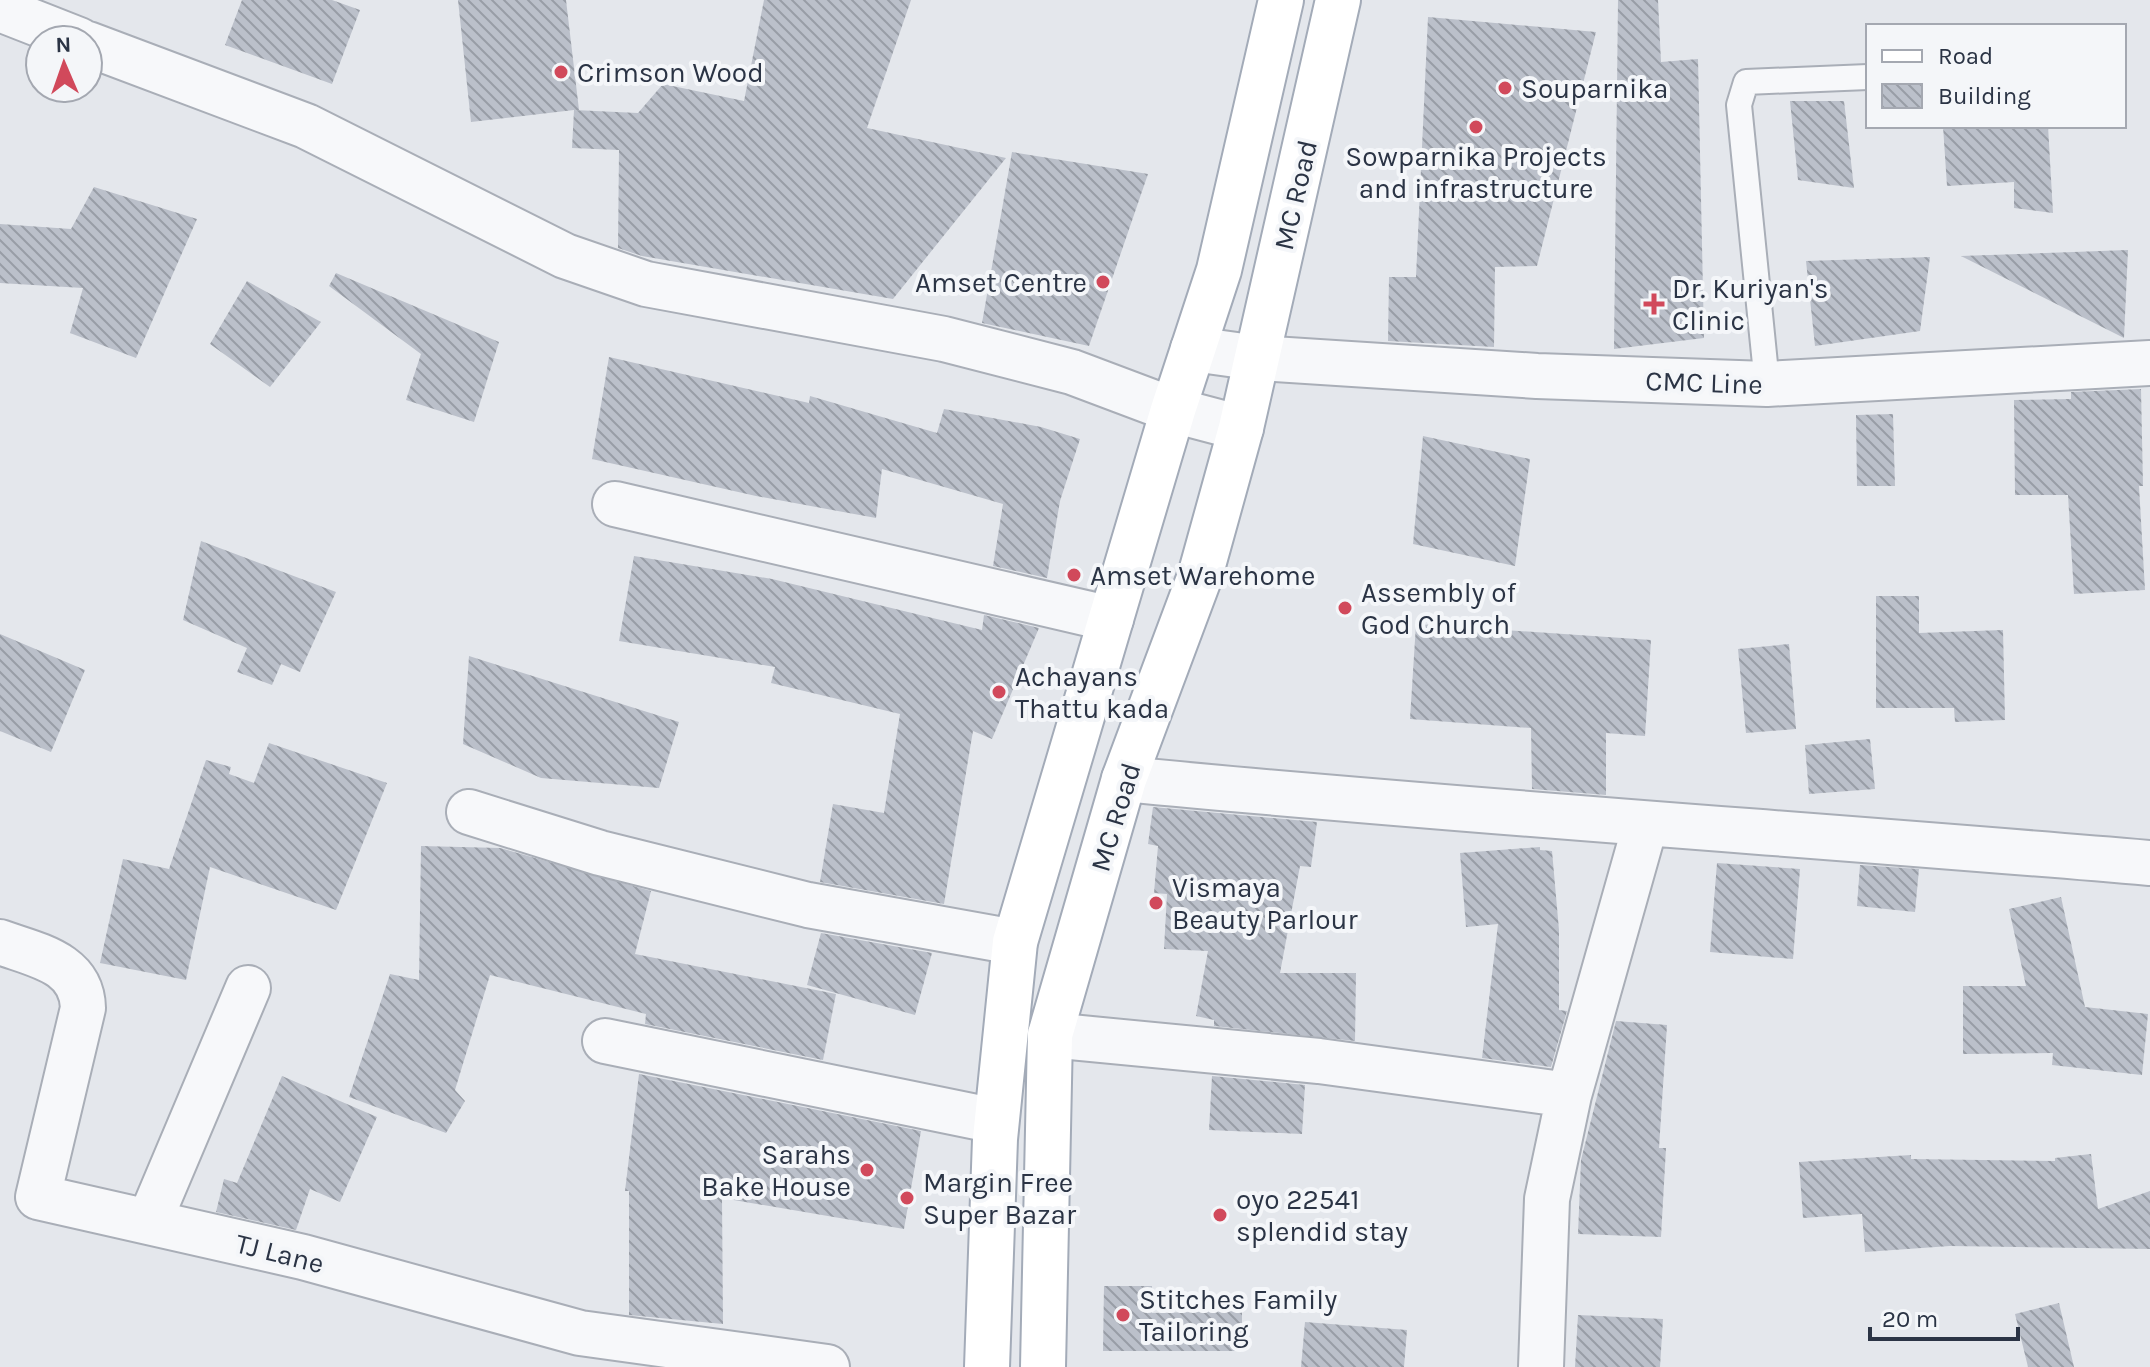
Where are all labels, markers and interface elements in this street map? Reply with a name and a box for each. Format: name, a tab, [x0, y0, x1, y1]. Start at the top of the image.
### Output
north arrow	[24, 24, 104, 104]
legend	[1866, 24, 2126, 128]
text: N	[55, 32, 72, 58]
text: Road	[1938, 42, 1993, 70]
place label: Crimson Wood	[577, 56, 764, 89]
marker: Crimson Wood	[552, 63, 570, 81]
place label: Souparnika	[1521, 72, 1669, 105]
marker: Souparnika	[1496, 79, 1514, 97]
text: Building	[1938, 82, 2031, 110]
marker: Sowparnika Projects and infrastructure	[1467, 118, 1485, 136]
street label: MC Road	[1267, 137, 1324, 253]
place label: Sowparnika Projects and infrastructure	[1345, 140, 1607, 205]
place label: Amset Centre	[915, 266, 1087, 299]
place label: Dr. Kuriyan's Clinic	[1672, 272, 1829, 337]
marker: Amset Centre	[1094, 273, 1112, 291]
marker: Dr. Kuriyan's Clinic	[1643, 293, 1665, 315]
street label: CMC Line	[1645, 364, 1763, 401]
place label: Amset Warehome	[1090, 559, 1315, 592]
marker: Amset Warehome	[1065, 566, 1083, 584]
place label: Assembly of God Church	[1361, 576, 1517, 641]
marker: Assembly of God Church	[1336, 599, 1354, 617]
place label: Achayans Thattu kada	[1015, 660, 1169, 725]
marker: Achayans Thattu kada	[990, 683, 1008, 701]
street label: MC Road	[1083, 759, 1148, 876]
place label: Vismaya Beauty Parlour	[1172, 871, 1358, 936]
marker: Vismaya Beauty Parlour	[1147, 894, 1165, 912]
place label: Sarahs Bake House	[701, 1138, 851, 1203]
marker: Sarahs Bake House	[858, 1161, 876, 1179]
place label: Margin Free Super Bazar	[923, 1166, 1077, 1231]
place label: oyo 22541 splendid stay	[1236, 1183, 1408, 1248]
marker: Margin Free Super Bazar	[898, 1189, 916, 1207]
marker: oyo 22541 splendid stay	[1211, 1206, 1229, 1224]
street label: TJ Lane	[232, 1227, 327, 1280]
place label: Stitches Family Tailoring	[1139, 1283, 1337, 1348]
scale bar	[1870, 1291, 2018, 1341]
text: 20 m	[1882, 1305, 1938, 1333]
marker: Stitches Family Tailoring	[1114, 1306, 1132, 1324]

